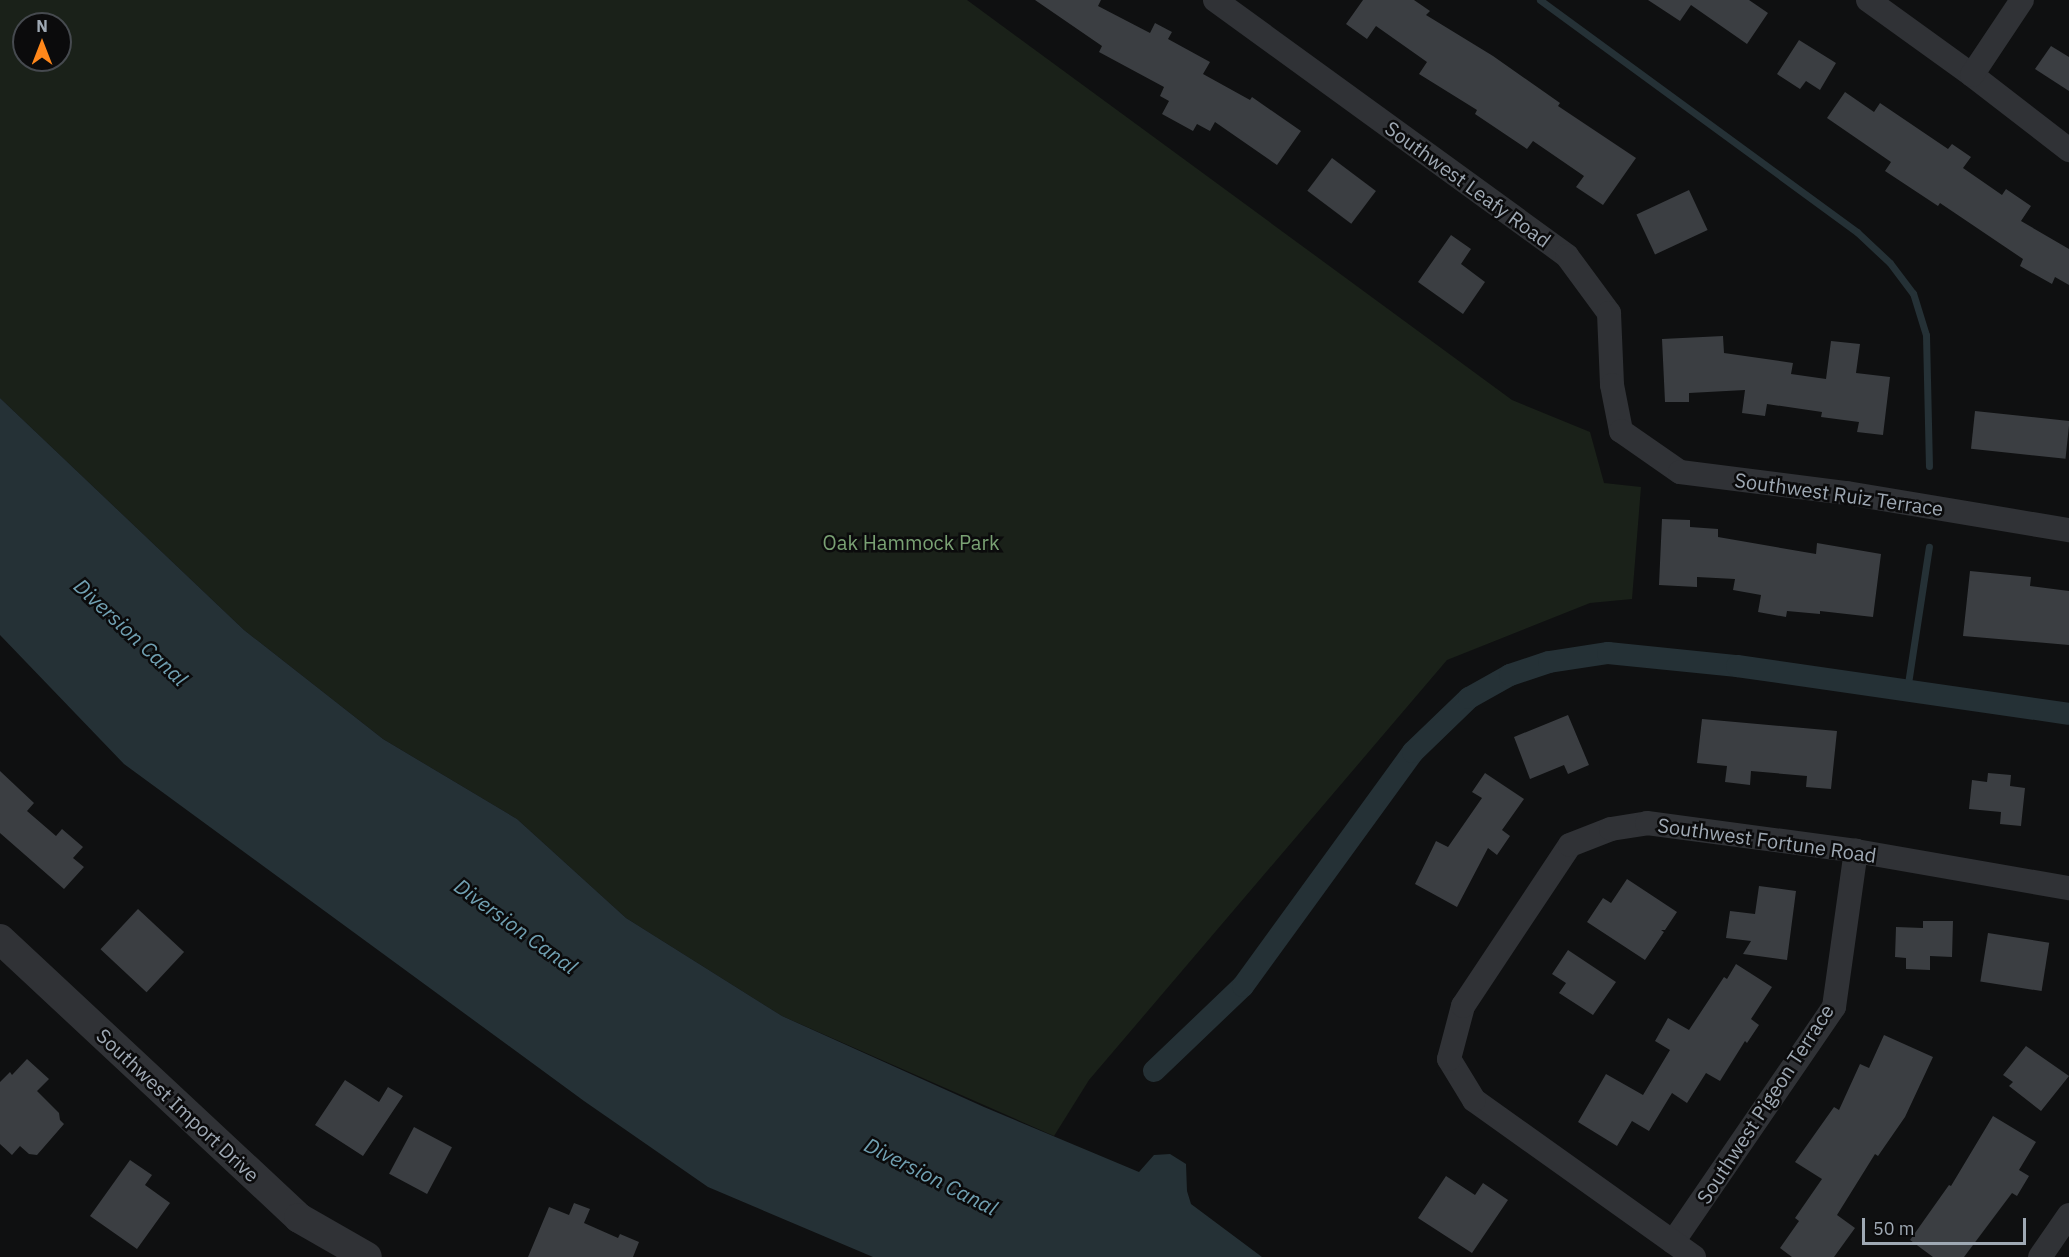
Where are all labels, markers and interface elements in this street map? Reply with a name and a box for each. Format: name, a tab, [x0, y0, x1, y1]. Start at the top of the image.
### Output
north arrow	[12, 12, 72, 72]
text: N	[36, 16, 48, 36]
street label: Southwest Leafy Road	[1380, 116, 1556, 252]
street label: Southwest Ruiz Terrace	[1733, 467, 1945, 521]
park label: Oak Hammock Park	[823, 530, 999, 554]
water label: Diversion Canal	[69, 573, 193, 691]
street label: Southwest Fortune Road	[1656, 813, 1878, 867]
water label: Diversion Canal	[450, 873, 582, 979]
street label: Southwest Pigeon Terrace	[1691, 1000, 1839, 1208]
street label: Southwest Import Drive	[92, 1023, 264, 1187]
water label: Diversion Canal	[860, 1132, 1002, 1220]
scale bar	[1865, 1206, 2028, 1244]
text: 50 m	[1873, 1217, 1915, 1240]

